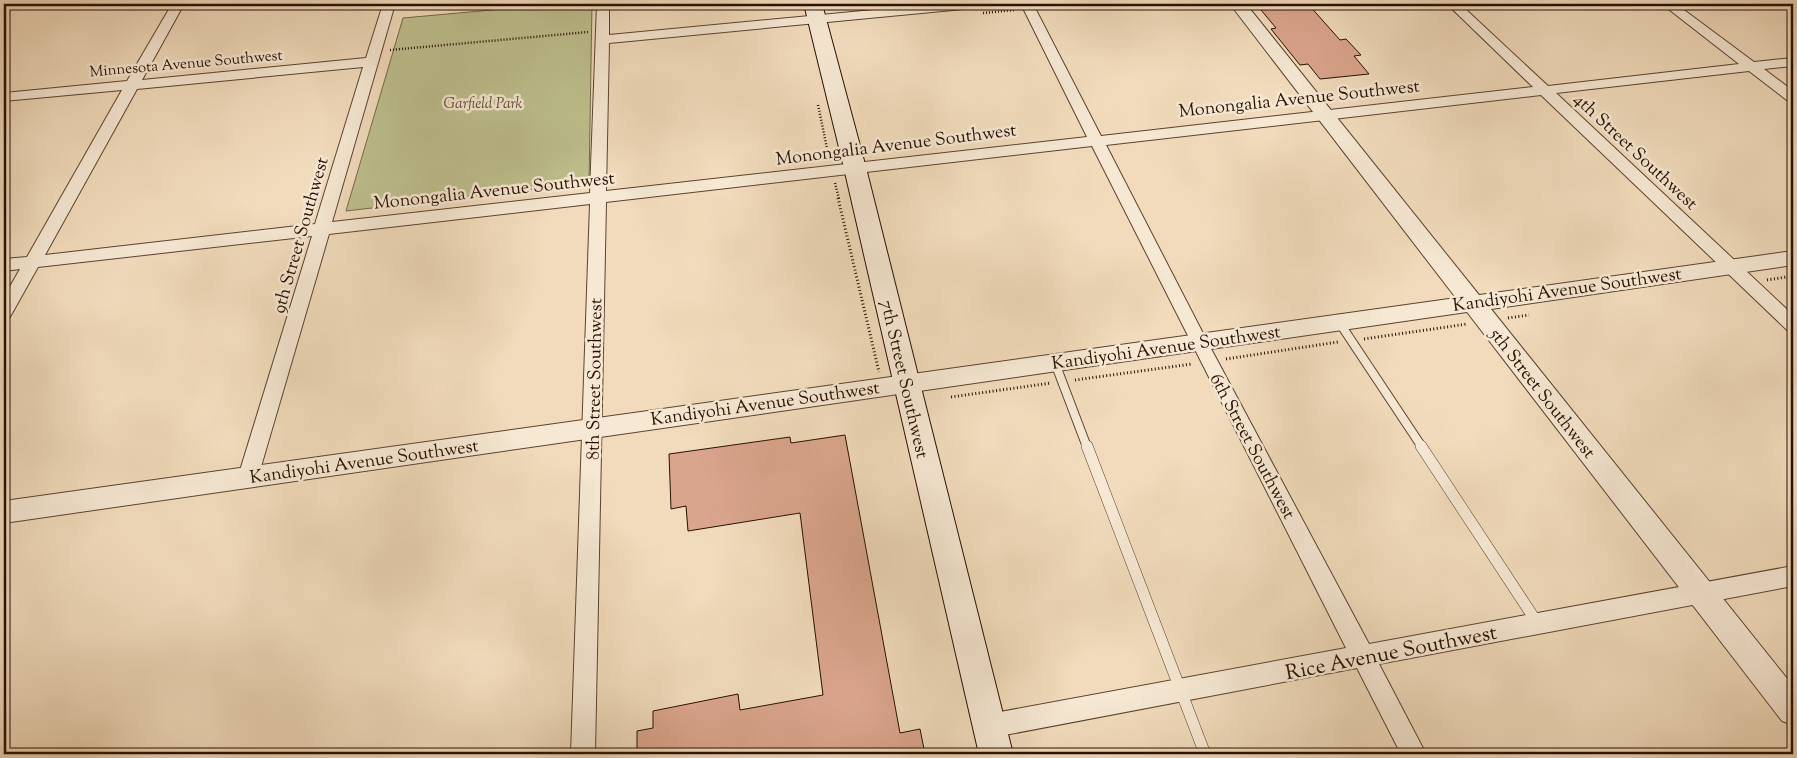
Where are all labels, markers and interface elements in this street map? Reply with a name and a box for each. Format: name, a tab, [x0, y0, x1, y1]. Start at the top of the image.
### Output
street label: Minnesota Avenue Southwest	[89, 46, 283, 83]
street label: Monongalia Avenue Southwest	[1177, 74, 1421, 126]
street label: 4th Street Southwest	[1567, 88, 1703, 217]
park label: Garfield Park	[444, 94, 523, 115]
street label: Monongalia Avenue Southwest	[774, 118, 1018, 174]
street label: 9th Street Southwest	[267, 154, 337, 317]
street label: Monongalia Avenue Southwest	[372, 166, 616, 218]
street label: Kandiyohi Avenue Southwest	[1451, 262, 1683, 320]
street label: 8th Street Southwest	[582, 298, 610, 460]
street label: 7th Street Southwest	[872, 298, 934, 461]
street label: Kandiyohi Avenue Southwest	[1050, 320, 1282, 378]
street label: 5th Street Southwest	[1482, 323, 1601, 465]
street label: 6th Street Southwest	[1202, 369, 1301, 524]
street label: Kandiyohi Avenue Southwest	[649, 376, 881, 434]
street label: Kandiyohi Avenue Southwest	[248, 434, 480, 492]
street label: Rice Avenue Southwest	[1283, 619, 1500, 689]

